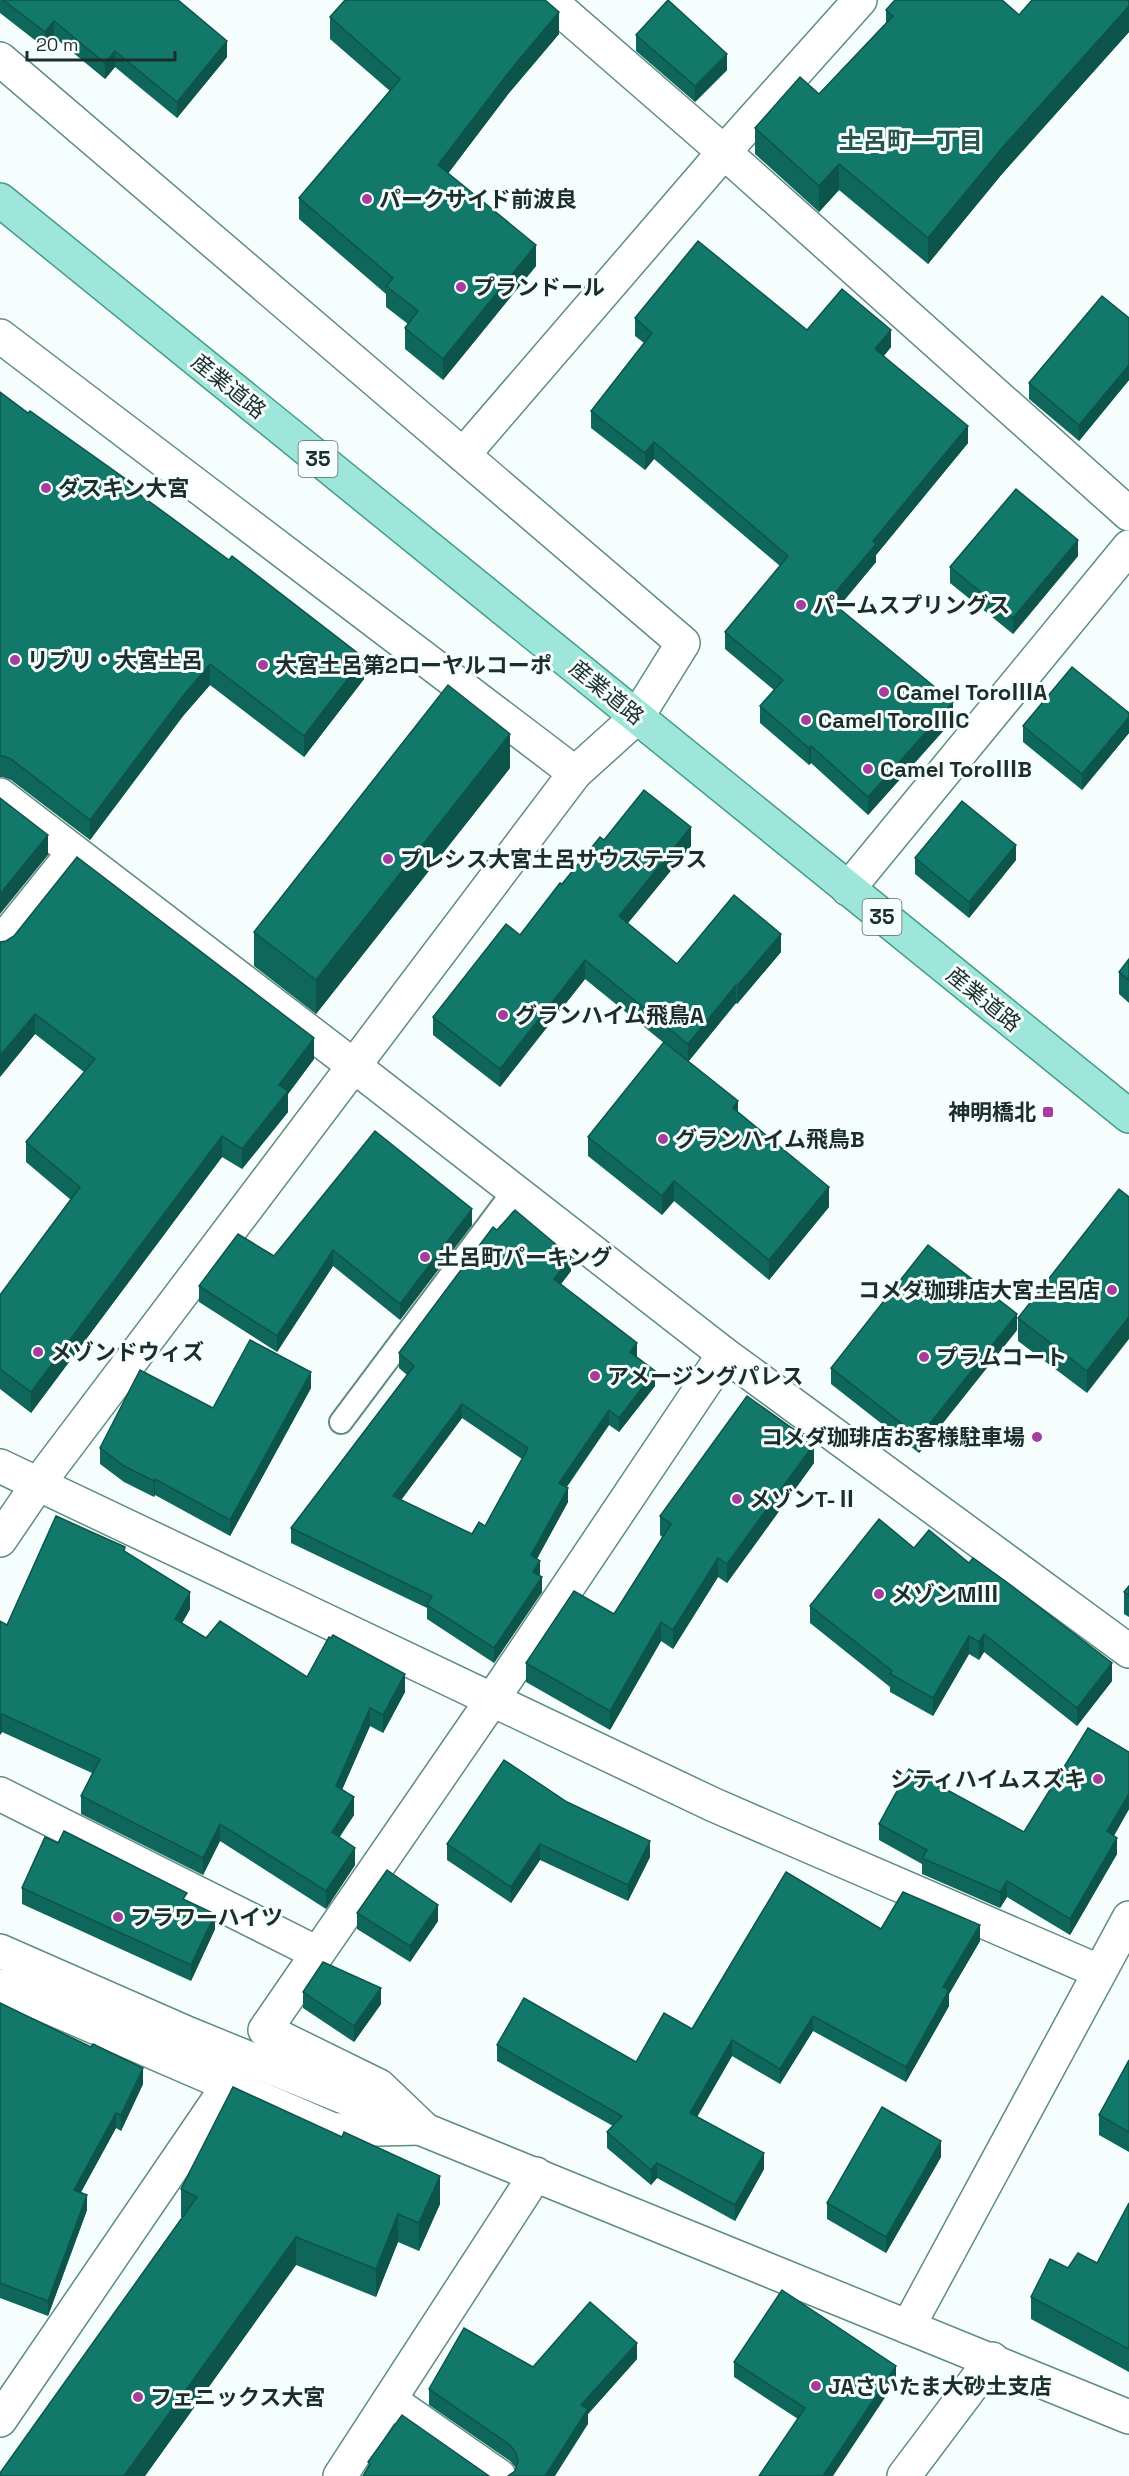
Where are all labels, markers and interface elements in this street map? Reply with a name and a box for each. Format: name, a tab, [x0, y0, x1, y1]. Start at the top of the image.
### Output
scale bar	[27, 24, 176, 62]
text: 20 m	[36, 33, 79, 56]
district label: 土呂町一丁目	[839, 125, 983, 156]
place label: パークサイド前波良	[379, 185, 577, 213]
marker: パークサイド前波良	[360, 192, 374, 206]
place label: プランドール	[473, 273, 605, 301]
marker: プランドール	[454, 280, 468, 294]
street label: 産業道路	[186, 347, 272, 425]
road number: 35	[298, 441, 338, 477]
place label: ダスキン大宮	[58, 474, 189, 502]
marker: ダスキン大宮	[39, 481, 53, 495]
place label: パームスプリングス	[813, 591, 1010, 619]
marker: パームスプリングス	[794, 598, 808, 612]
place label: リブリ・大宮土呂	[27, 646, 203, 674]
place label: 大宮土呂第2ローヤルコーポ	[275, 651, 552, 679]
marker: リブリ・大宮土呂	[8, 653, 22, 667]
street label: 産業道路	[564, 653, 650, 731]
marker: 大宮土呂第2ローヤルコーポ	[256, 658, 270, 672]
place label: Camel ToroⅢA	[896, 678, 1047, 706]
marker: Camel ToroⅢA	[877, 685, 891, 699]
place label: Camel ToroⅢC	[818, 706, 969, 734]
marker: Camel ToroⅢC	[799, 713, 813, 727]
place label: Camel ToroⅢB	[880, 755, 1032, 783]
marker: Camel ToroⅢB	[861, 762, 875, 776]
place label: プレシス大宮土呂サウステラス	[400, 845, 708, 873]
marker: プレシス大宮土呂サウステラス	[381, 852, 395, 866]
road number: 35	[862, 899, 902, 935]
street label: 産業道路	[941, 960, 1027, 1038]
place label: グランハイム飛鳥A	[515, 1001, 704, 1029]
marker: グランハイム飛鳥A	[496, 1008, 510, 1022]
place label: 神明橋北	[948, 1098, 1036, 1126]
marker: 神明橋北	[1041, 1105, 1055, 1119]
place label: グランハイム飛鳥B	[675, 1125, 865, 1153]
marker: グランハイム飛鳥B	[656, 1132, 670, 1146]
place label: 土呂町パーキング	[437, 1243, 612, 1271]
marker: 土呂町パーキング	[418, 1250, 432, 1264]
place label: コメダ珈琲店大宮土呂店	[858, 1276, 1100, 1304]
marker: コメダ珈琲店大宮土呂店	[1105, 1283, 1119, 1297]
place label: メゾンドウィズ	[50, 1338, 204, 1366]
place label: プラムコート	[936, 1343, 1067, 1371]
marker: メゾンドウィズ	[31, 1345, 45, 1359]
marker: プラムコート	[917, 1350, 931, 1364]
place label: アメージングパレス	[607, 1362, 803, 1390]
marker: アメージングパレス	[588, 1369, 602, 1383]
place label: コメダ珈琲店お客様駐車場	[761, 1423, 1025, 1451]
marker: コメダ珈琲店お客様駐車場	[1030, 1430, 1044, 1444]
place label: メゾンT-Ⅱ	[749, 1485, 858, 1513]
marker: メゾンT-Ⅱ	[730, 1492, 744, 1506]
place label: メゾンMⅢ	[891, 1580, 998, 1608]
marker: メゾンMⅢ	[872, 1587, 886, 1601]
place label: シティハイムスズキ	[890, 1765, 1086, 1793]
marker: シティハイムスズキ	[1091, 1772, 1105, 1786]
place label: フラワーハイツ	[130, 1903, 283, 1931]
marker: フラワーハイツ	[111, 1910, 125, 1924]
place label: JAさいたま大砂土支店	[828, 2372, 1052, 2400]
marker: JAさいたま大砂土支店	[809, 2379, 823, 2393]
place label: フェニックス大宮	[150, 2383, 325, 2411]
marker: フェニックス大宮	[131, 2390, 145, 2404]

